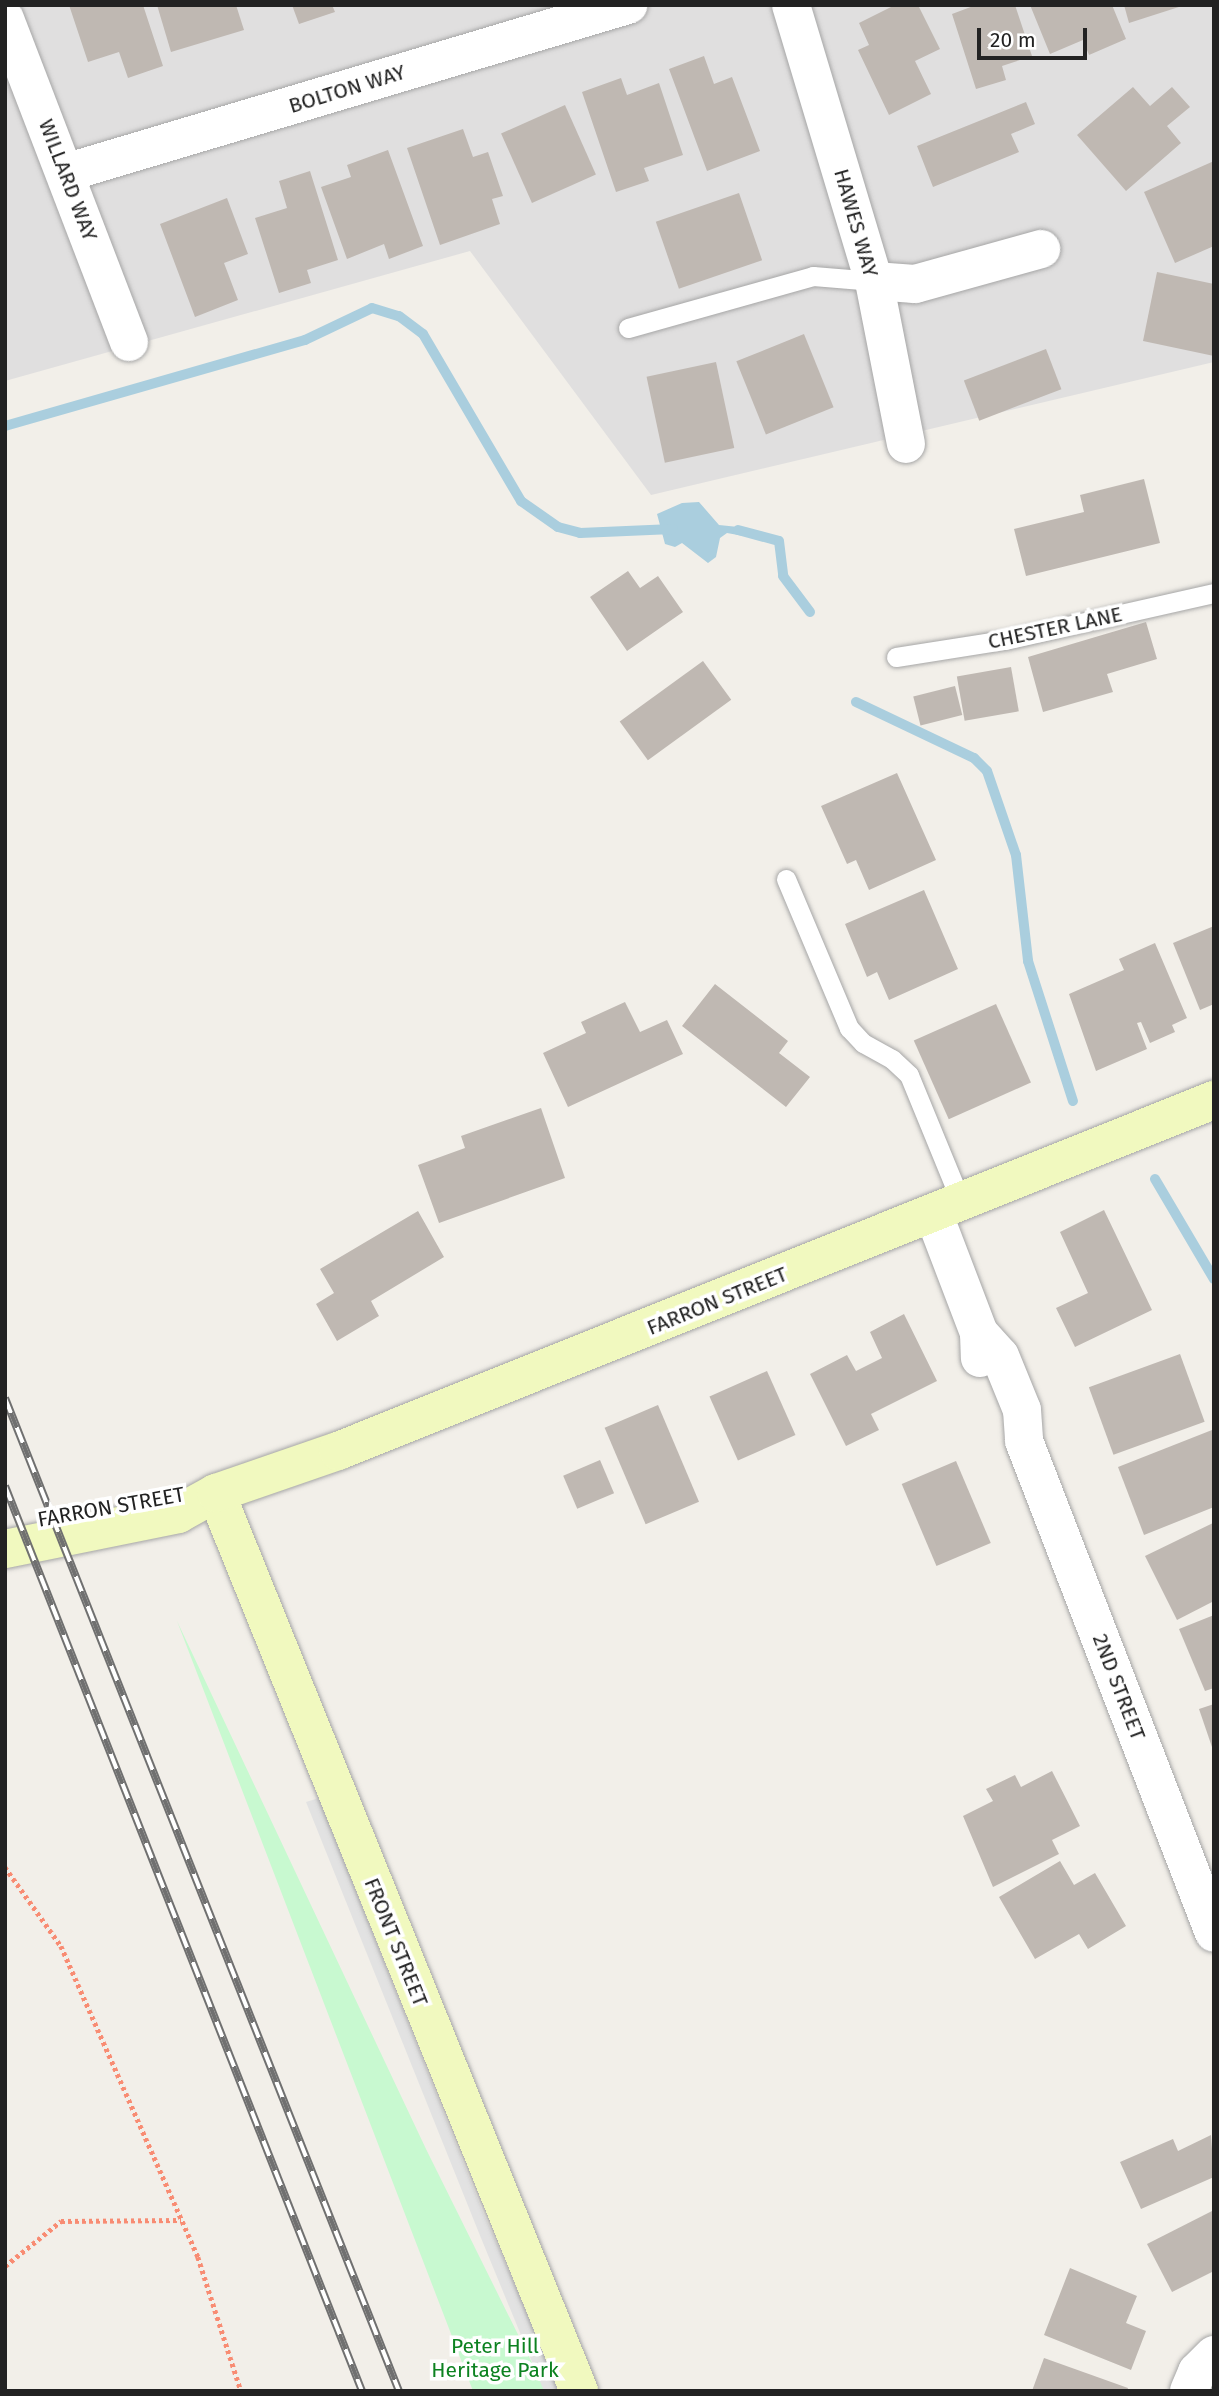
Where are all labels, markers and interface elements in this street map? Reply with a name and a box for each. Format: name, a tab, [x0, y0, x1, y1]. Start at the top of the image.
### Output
scale bar	[981, 14, 1091, 58]
text: 20 m	[990, 27, 1036, 53]
street label: BOLTON WAY	[286, 59, 408, 119]
street label: WILLARD WAY	[33, 116, 103, 244]
street label: HAWES WAY	[829, 166, 883, 280]
street label: CHESTER LANE	[986, 601, 1124, 655]
street label: FARRON STREET	[643, 1261, 791, 1341]
street label: FARRON STREET	[36, 1482, 186, 1532]
street label: 2ND STREET	[1087, 1630, 1151, 1744]
street label: FRONT STREET	[359, 1874, 433, 2010]
park label: Peter Hill Heritage Park	[431, 2333, 559, 2383]

